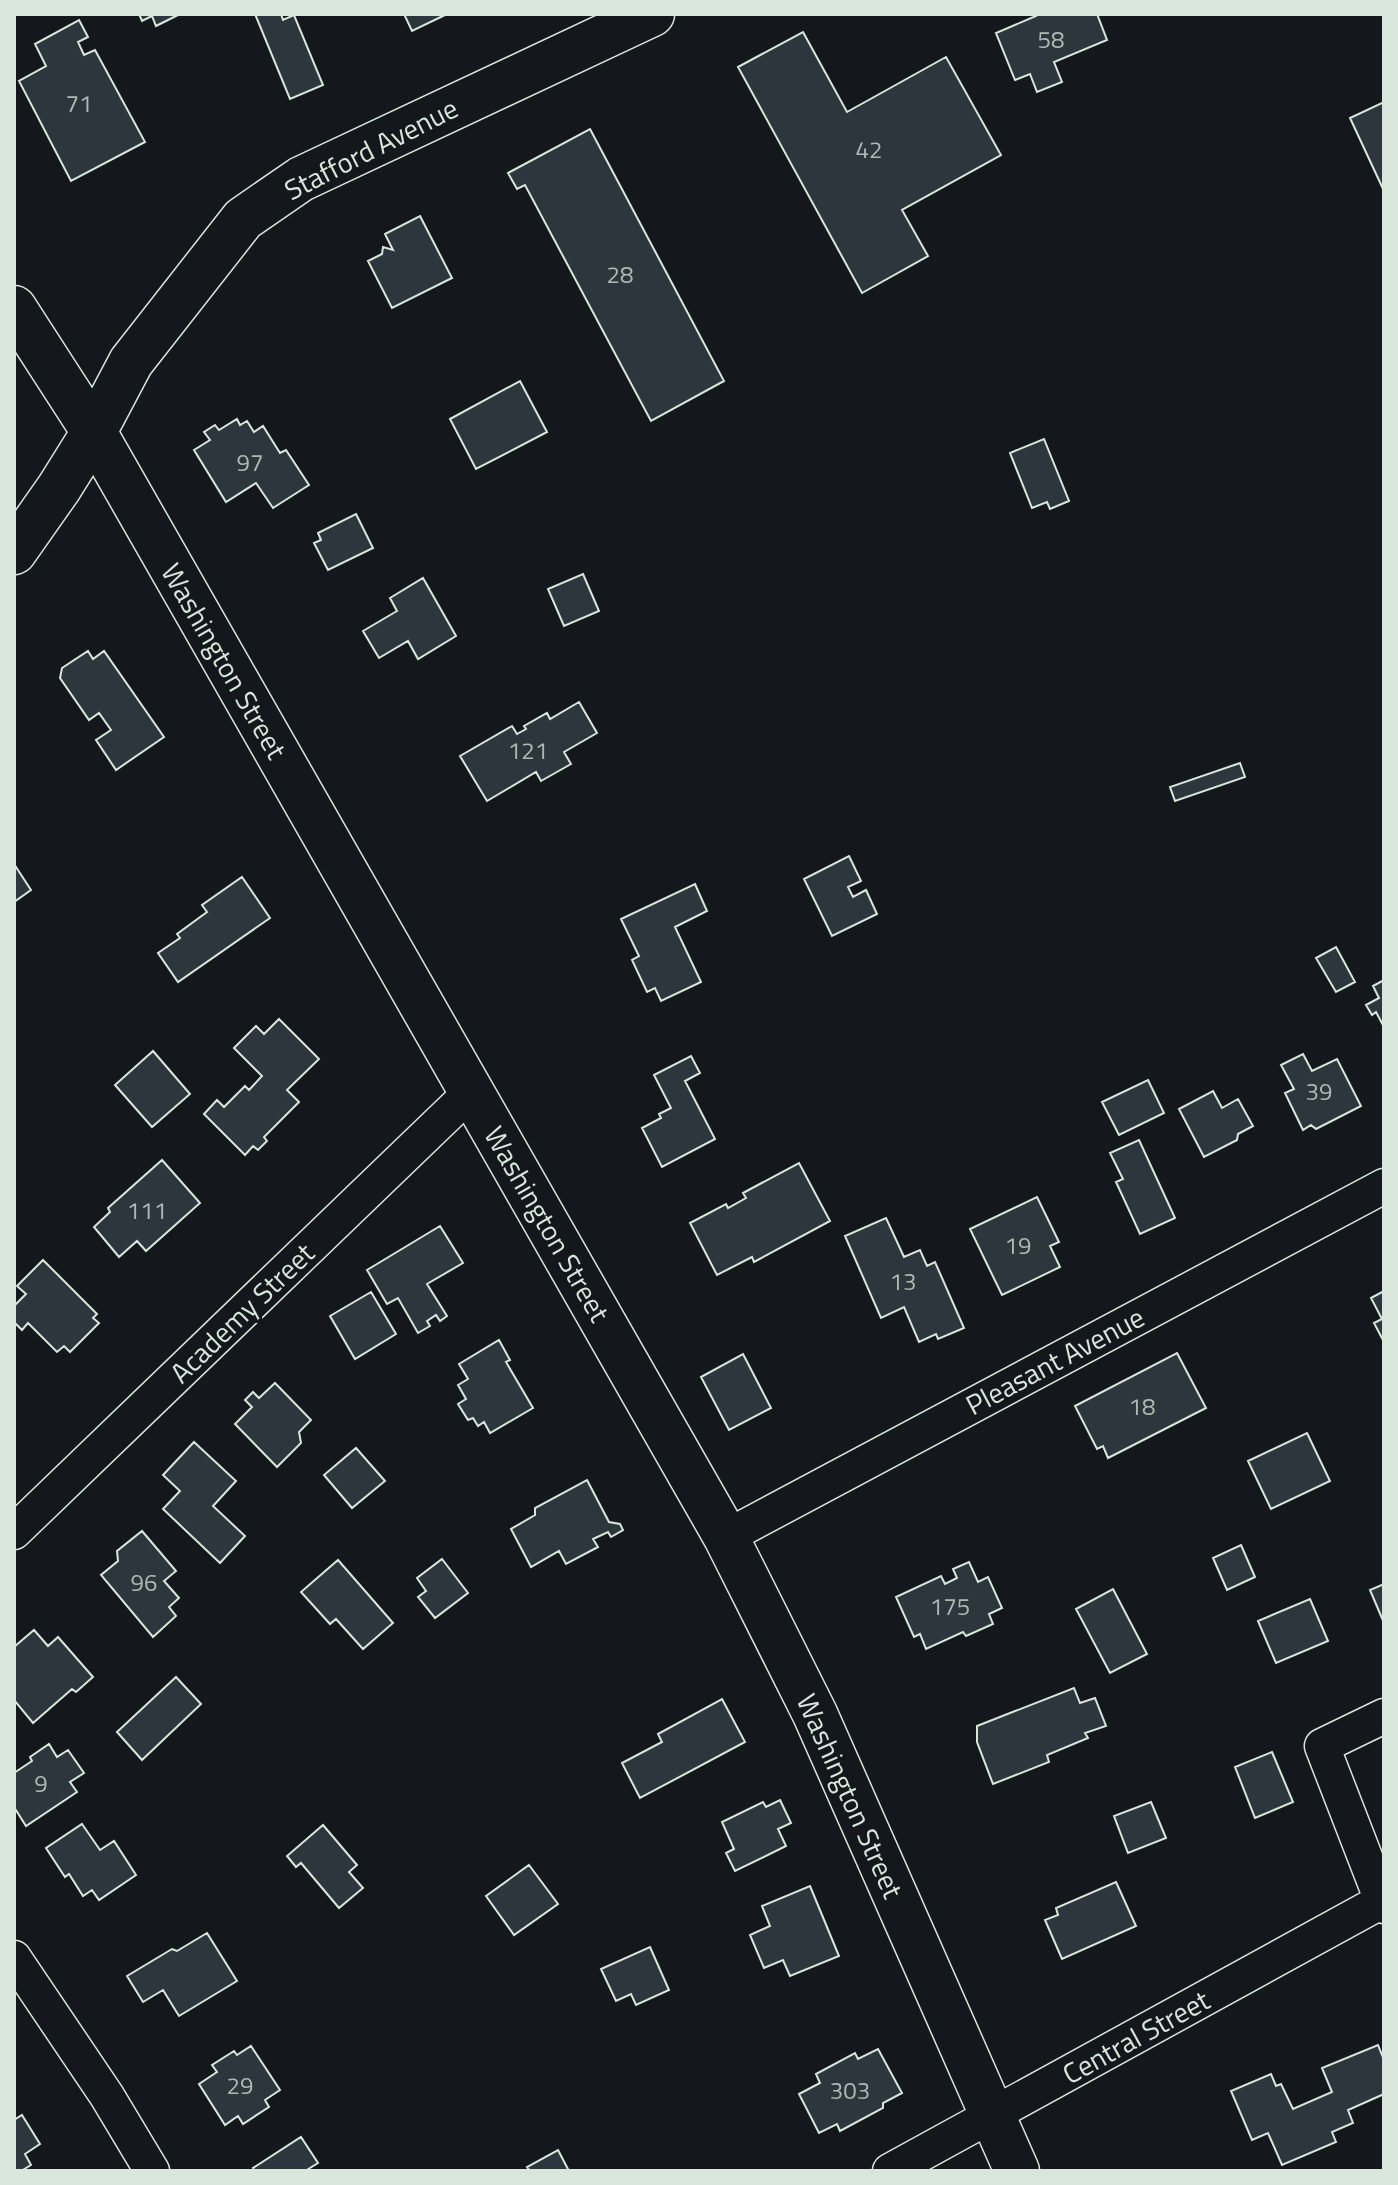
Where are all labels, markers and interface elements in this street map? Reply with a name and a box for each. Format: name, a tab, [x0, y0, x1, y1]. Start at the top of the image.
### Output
house number: 58	[1038, 21, 1064, 57]
house number: 71	[66, 85, 92, 121]
street label: Stafford Avenue	[276, 86, 465, 211]
house number: 42	[856, 131, 882, 167]
house number: 28	[607, 256, 633, 292]
house number: 97	[237, 444, 263, 480]
street label: Washington Street	[151, 555, 298, 767]
house number: 121	[508, 732, 548, 768]
house number: 39	[1306, 1073, 1332, 1109]
street label: Washington Street	[474, 1118, 621, 1330]
house number: 111	[127, 1192, 167, 1228]
house number: 19	[1005, 1227, 1031, 1263]
street label: Academy Street	[160, 1232, 324, 1393]
house number: 13	[890, 1263, 916, 1299]
street label: Pleasant Avenue	[958, 1295, 1152, 1426]
house number: 18	[1129, 1388, 1155, 1424]
house number: 96	[131, 1564, 157, 1600]
house number: 175	[930, 1588, 970, 1624]
street label: Washington Street	[786, 1687, 915, 1905]
house number: 9	[34, 1765, 48, 1801]
street label: Central Street	[1054, 1978, 1217, 2095]
house number: 29	[227, 2067, 253, 2103]
house number: 303	[830, 2072, 870, 2108]

